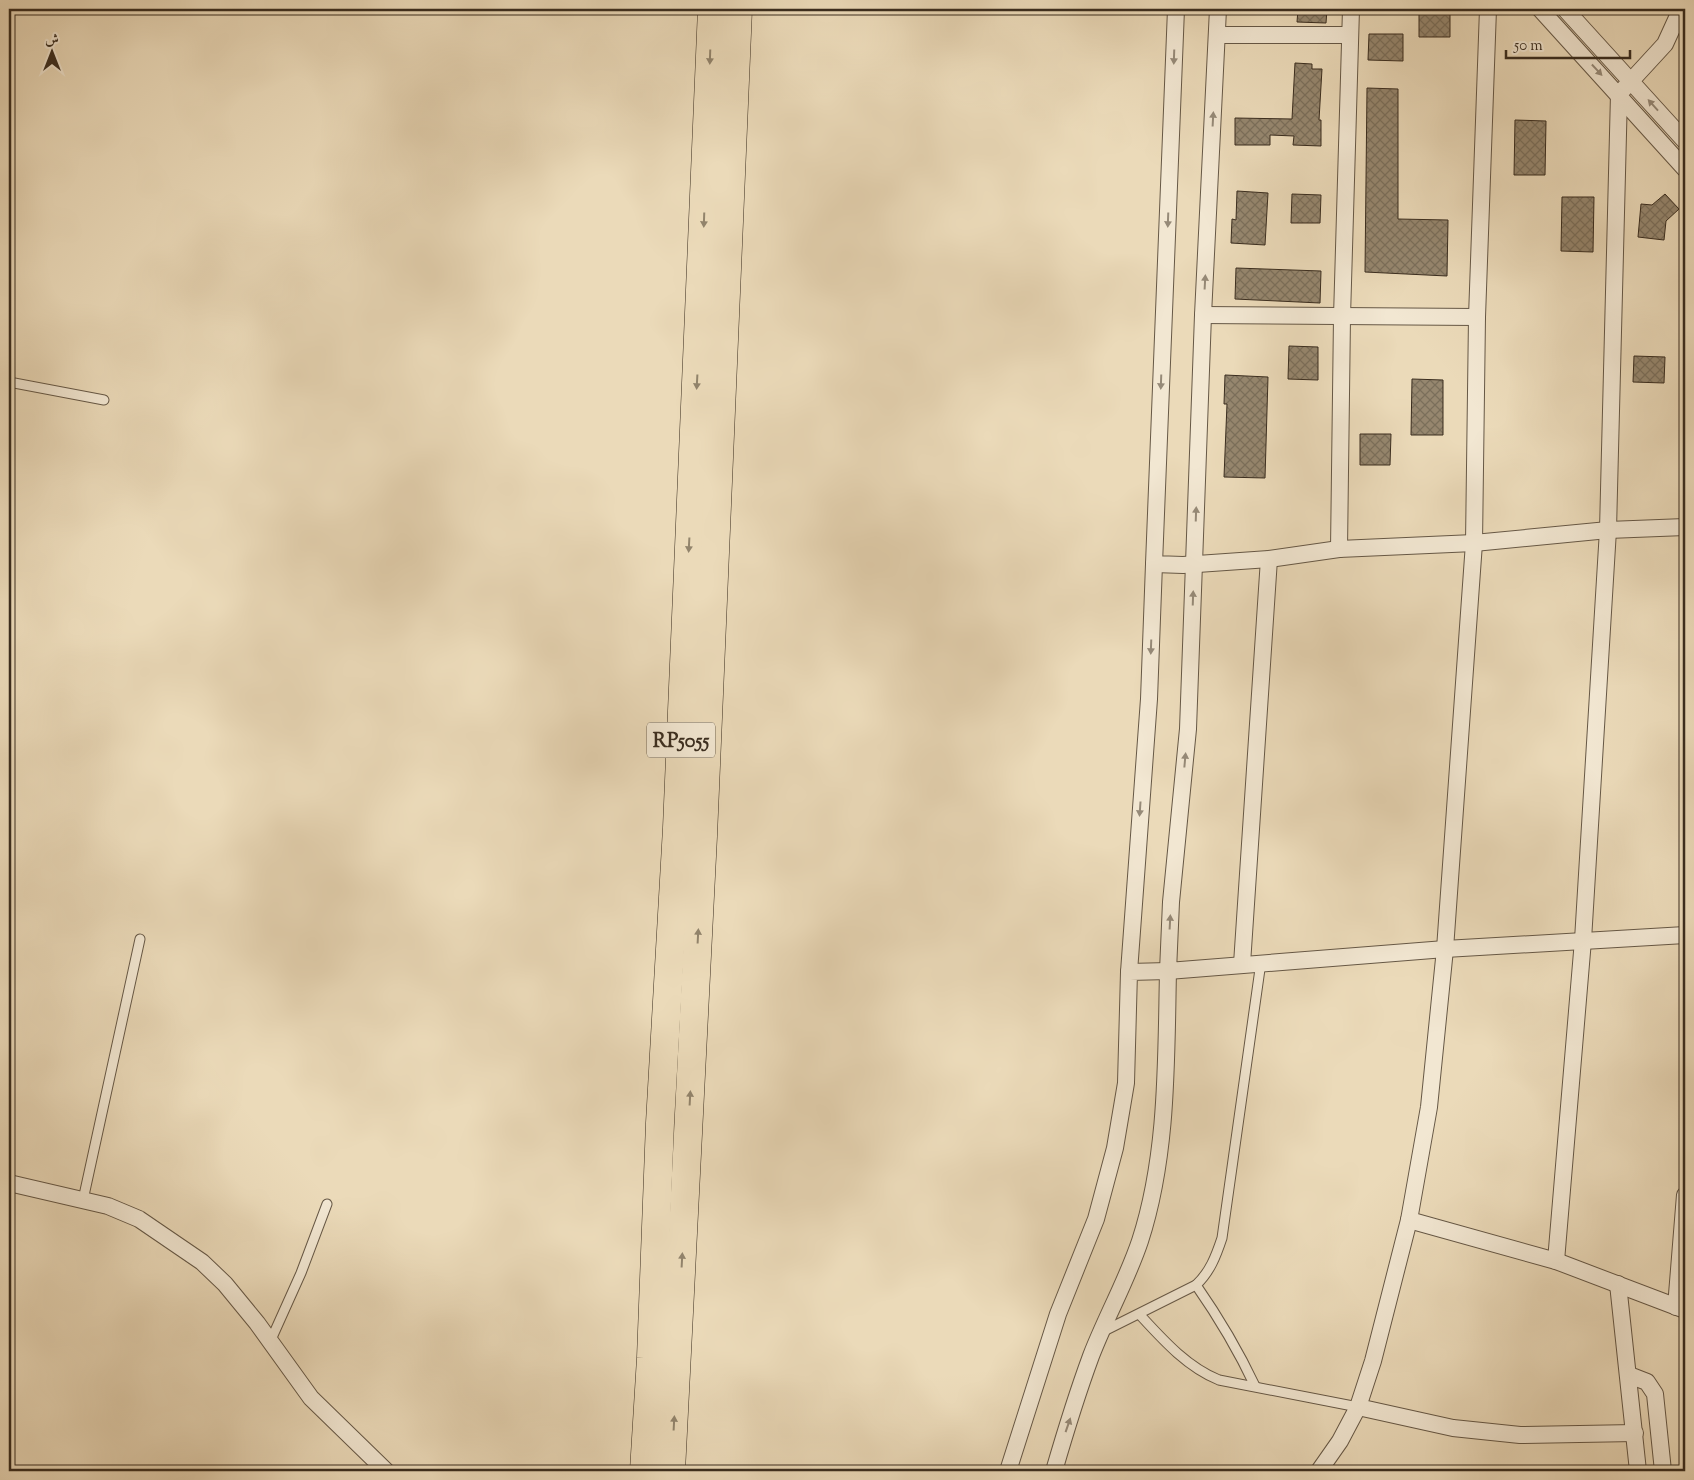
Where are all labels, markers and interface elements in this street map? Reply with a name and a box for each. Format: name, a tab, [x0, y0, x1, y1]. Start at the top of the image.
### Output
north arrow	[28, 28, 78, 78]
scale bar	[1506, 28, 1630, 60]
text: ش	[45, 31, 59, 51]
text: 50 m	[1513, 36, 1543, 57]
one-way arrow	[705, 50, 713, 66]
one-way arrow	[1170, 50, 1178, 66]
one-way arrow	[1591, 64, 1603, 76]
one-way arrow	[1647, 99, 1659, 111]
one-way arrow	[1209, 111, 1217, 127]
one-way arrow	[699, 212, 707, 228]
one-way arrow	[1163, 212, 1171, 228]
one-way arrow	[1201, 273, 1209, 289]
one-way arrow	[693, 374, 701, 390]
one-way arrow	[1157, 374, 1165, 390]
one-way arrow	[1193, 506, 1201, 522]
one-way arrow	[685, 537, 693, 553]
one-way arrow	[1190, 590, 1198, 606]
one-way arrow	[1147, 640, 1155, 656]
road number: RP5055	[647, 722, 715, 758]
one-way arrow	[1181, 752, 1189, 768]
one-way arrow	[1136, 802, 1144, 818]
one-way arrow	[1167, 914, 1175, 930]
one-way arrow	[695, 927, 703, 943]
one-way arrow	[686, 1090, 694, 1106]
one-way arrow	[678, 1252, 686, 1268]
one-way arrow	[670, 1414, 678, 1430]
one-way arrow	[1065, 1417, 1073, 1432]

